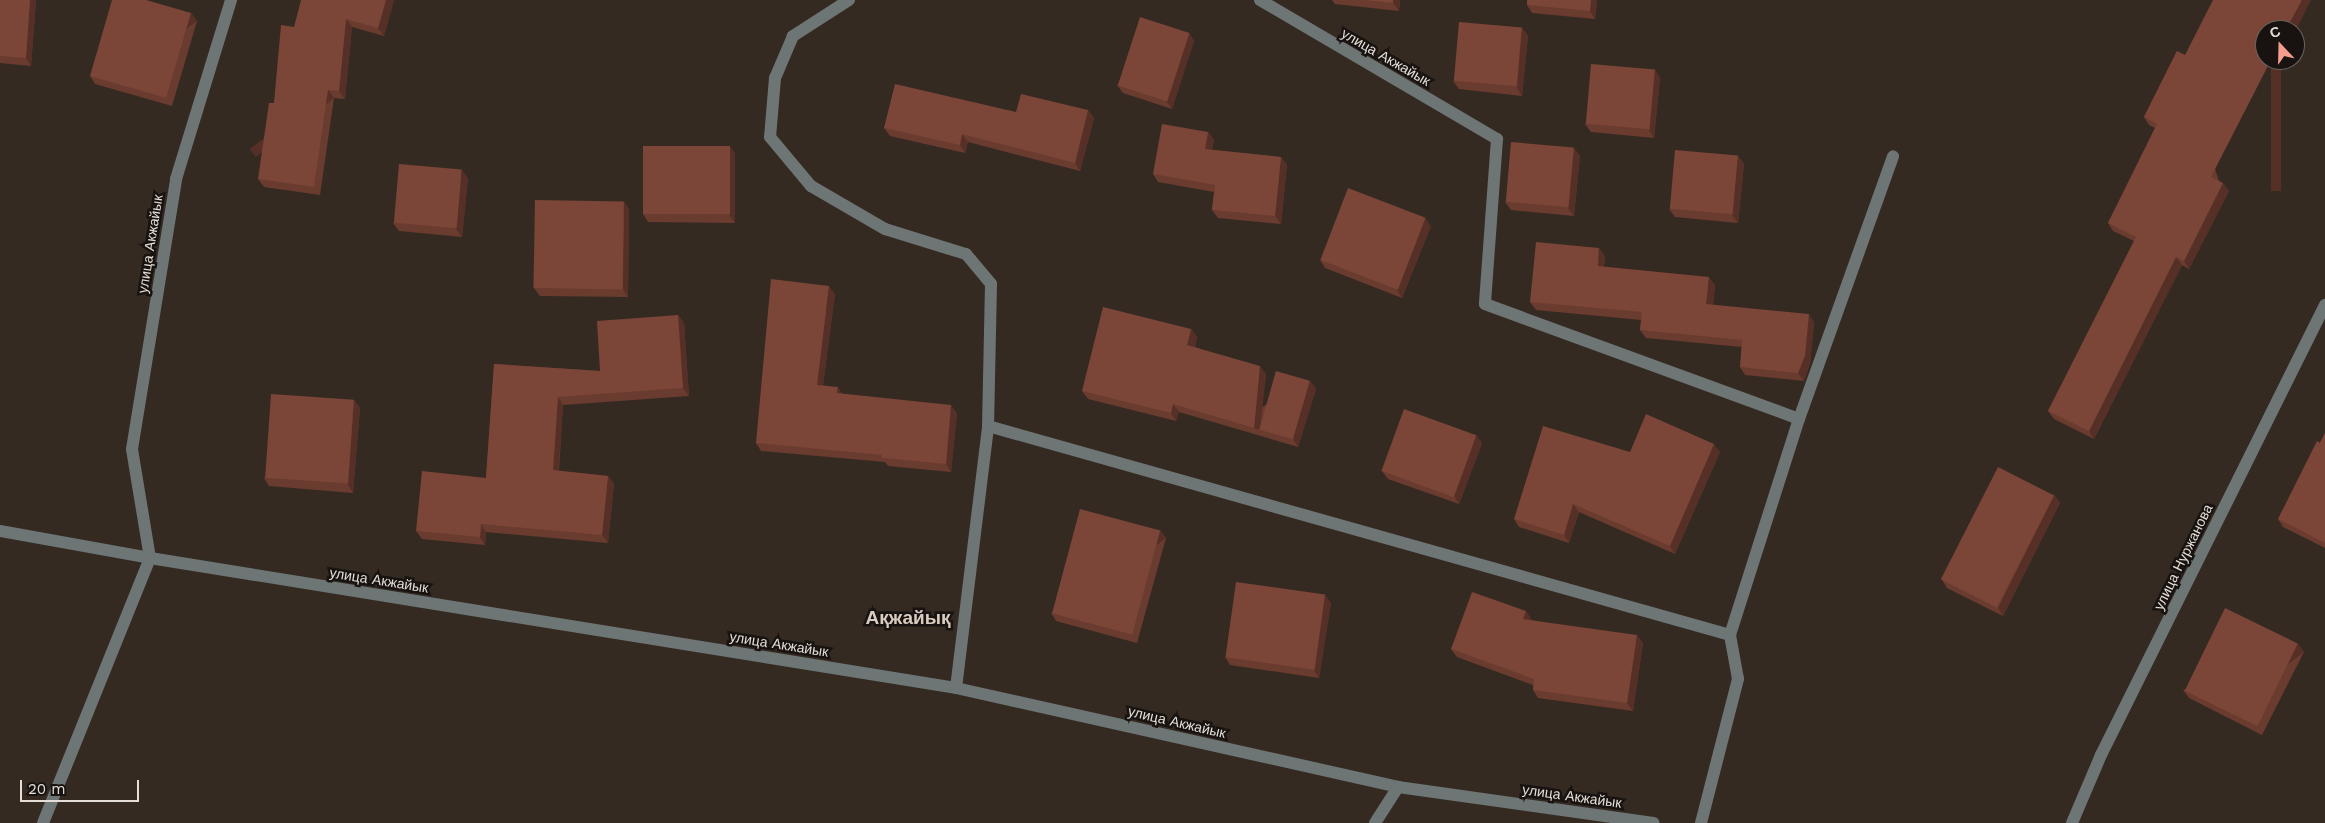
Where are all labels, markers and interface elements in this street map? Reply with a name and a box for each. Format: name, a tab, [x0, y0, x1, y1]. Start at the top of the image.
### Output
north arrow	[2255, 20, 2305, 70]
text: С	[2267, 23, 2283, 41]
street label: улица Акжайык	[1339, 25, 1433, 89]
street label: улица Акжайык	[134, 193, 166, 295]
street label: улица Нуржанова	[2150, 501, 2216, 613]
street label: улица Акжайык	[328, 564, 430, 596]
district label: Ақжайық	[866, 607, 950, 629]
street label: улица Акжайык	[728, 628, 830, 660]
street label: улица Акжайык	[1126, 703, 1228, 741]
scale bar	[22, 770, 141, 802]
text: 20 m	[28, 780, 66, 798]
street label: улица Акжайык	[1521, 781, 1623, 811]

